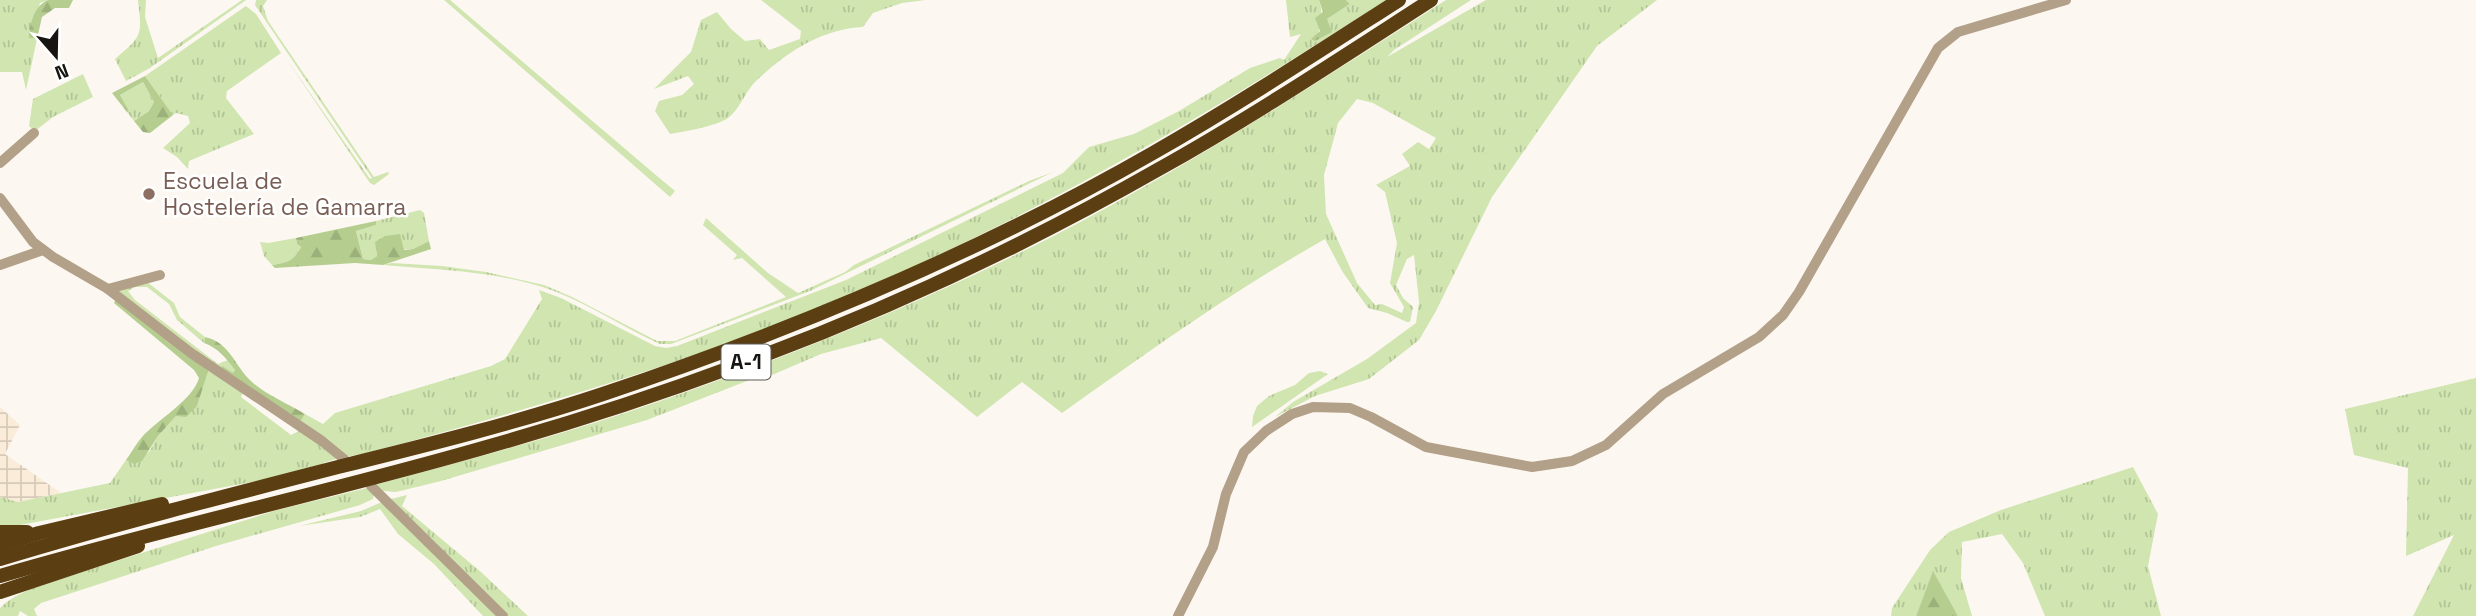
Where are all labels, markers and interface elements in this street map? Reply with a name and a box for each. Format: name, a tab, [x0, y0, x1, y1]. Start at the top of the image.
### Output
north arrow	[21, 21, 91, 91]
text: N	[51, 58, 72, 85]
place label: Escuela de Hostelería de Gamarra	[163, 166, 407, 222]
marker: Escuela de Hostelería de Gamarra	[141, 186, 157, 202]
road number: A-1	[722, 344, 770, 380]

